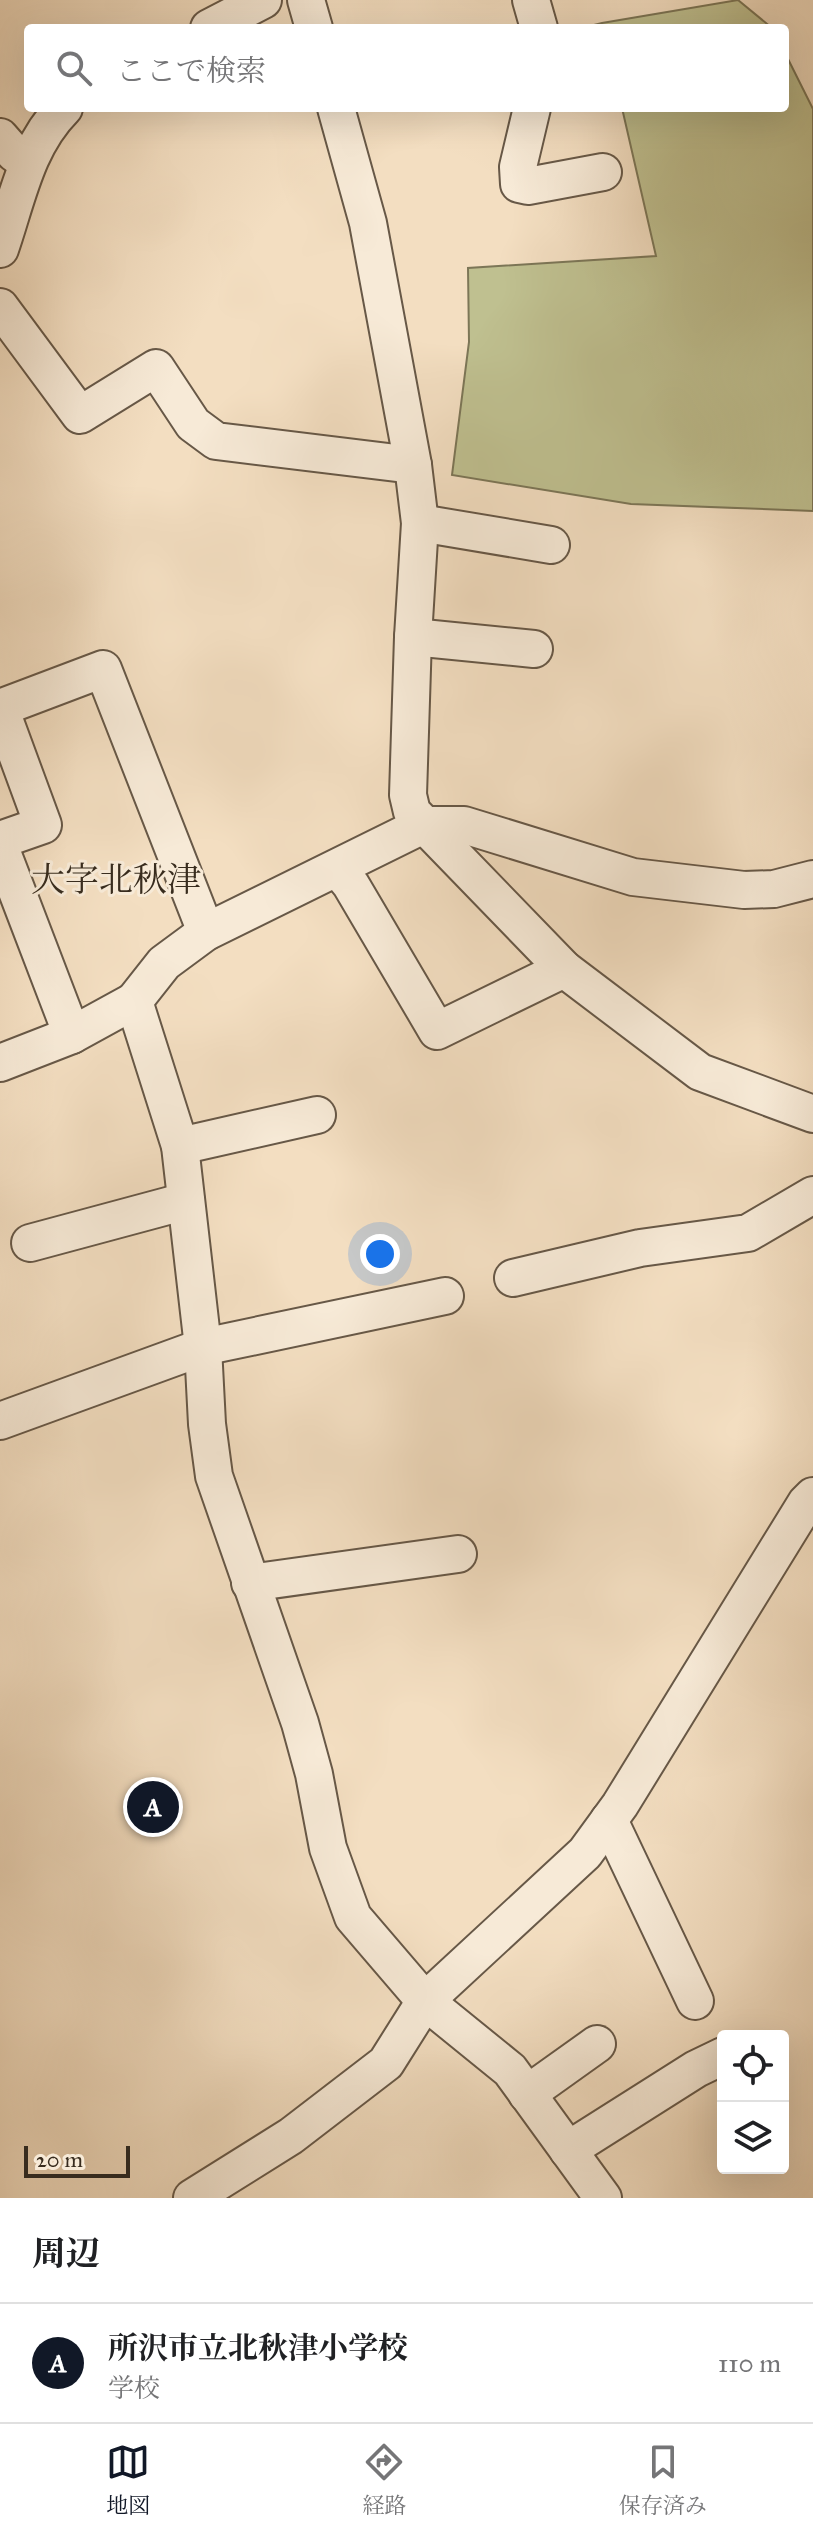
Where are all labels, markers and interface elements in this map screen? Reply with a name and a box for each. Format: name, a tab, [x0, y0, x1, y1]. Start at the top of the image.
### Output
search box	[24, 24, 789, 112]
icon: search	[52, 46, 96, 90]
text: ここで検索	[116, 53, 266, 89]
district label: 大字北秋津	[31, 859, 201, 900]
your location	[360, 1234, 400, 1274]
pin: A	[127, 1777, 179, 1837]
map controls	[717, 2030, 789, 2174]
button: locate	[717, 2030, 789, 2102]
button: layers	[717, 2102, 789, 2174]
scale bar	[24, 2142, 130, 2178]
text: 20 m	[36, 2146, 83, 2173]
text: 周辺	[32, 2233, 100, 2274]
text: 所沢市立北秋津小学校	[108, 2330, 408, 2366]
text: A	[49, 2347, 67, 2379]
text: 110 m	[718, 2347, 781, 2379]
text: 学校	[108, 2372, 160, 2404]
tab: 地図	[106, 2440, 150, 2519]
tab: 経路	[362, 2440, 407, 2519]
tab: 保存済み	[619, 2440, 707, 2519]

